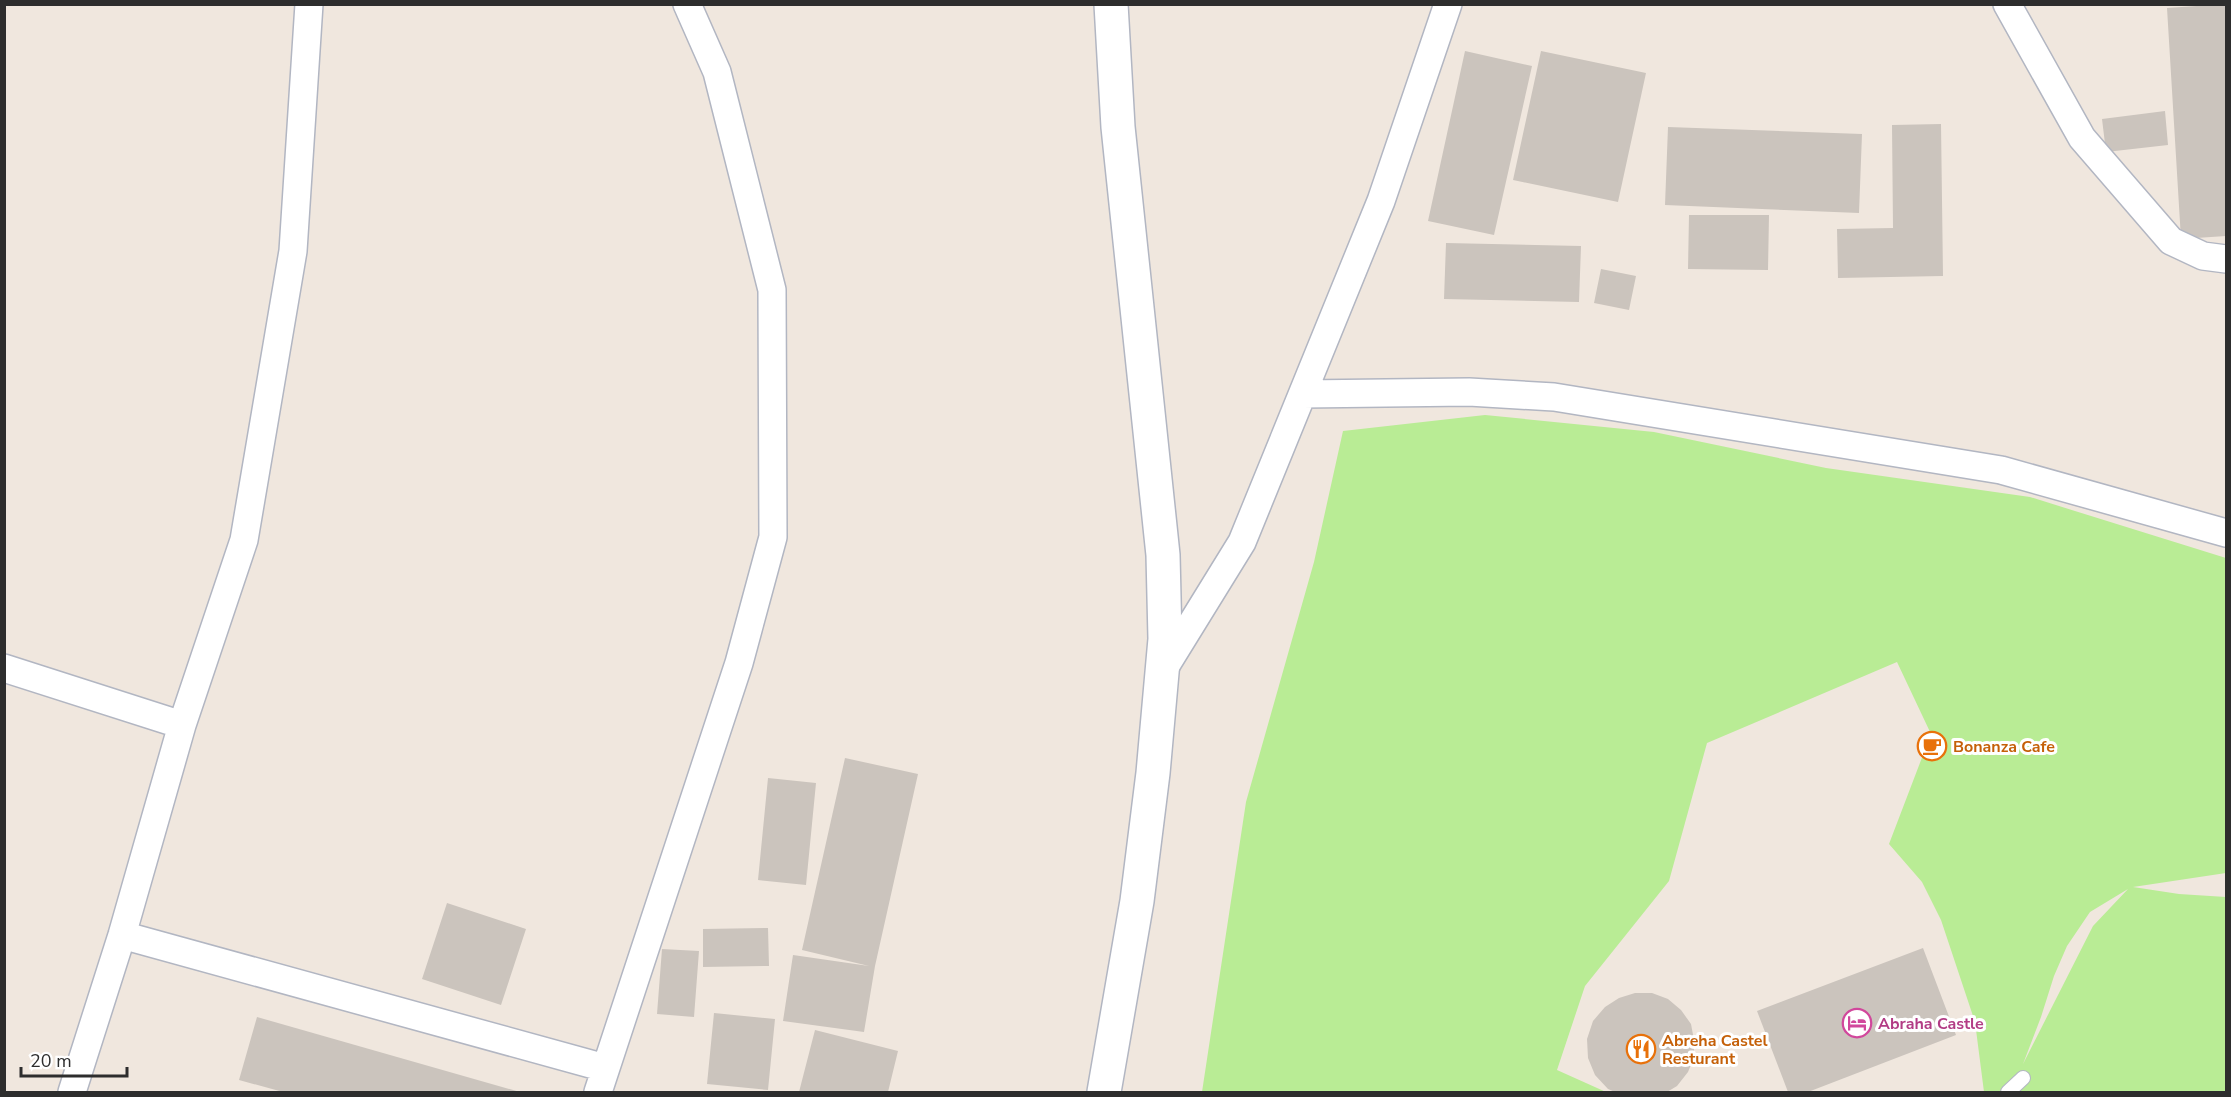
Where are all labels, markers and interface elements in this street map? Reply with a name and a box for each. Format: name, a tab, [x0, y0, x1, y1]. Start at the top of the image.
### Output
cafe icon: Bonanza Cafe	[1916, 730, 1948, 762]
place label: Bonanza Cafe	[1953, 736, 2055, 758]
hotel icon: Abraha Castle	[1841, 1007, 1873, 1039]
place label: Abraha Castle	[1878, 1013, 1984, 1035]
place label: Abreha Castel Resturant	[1662, 1030, 1768, 1070]
restaurant icon: Abreha Castel Resturant	[1625, 1033, 1657, 1065]
scale bar	[21, 1040, 128, 1078]
text: 20 m	[30, 1049, 72, 1073]

